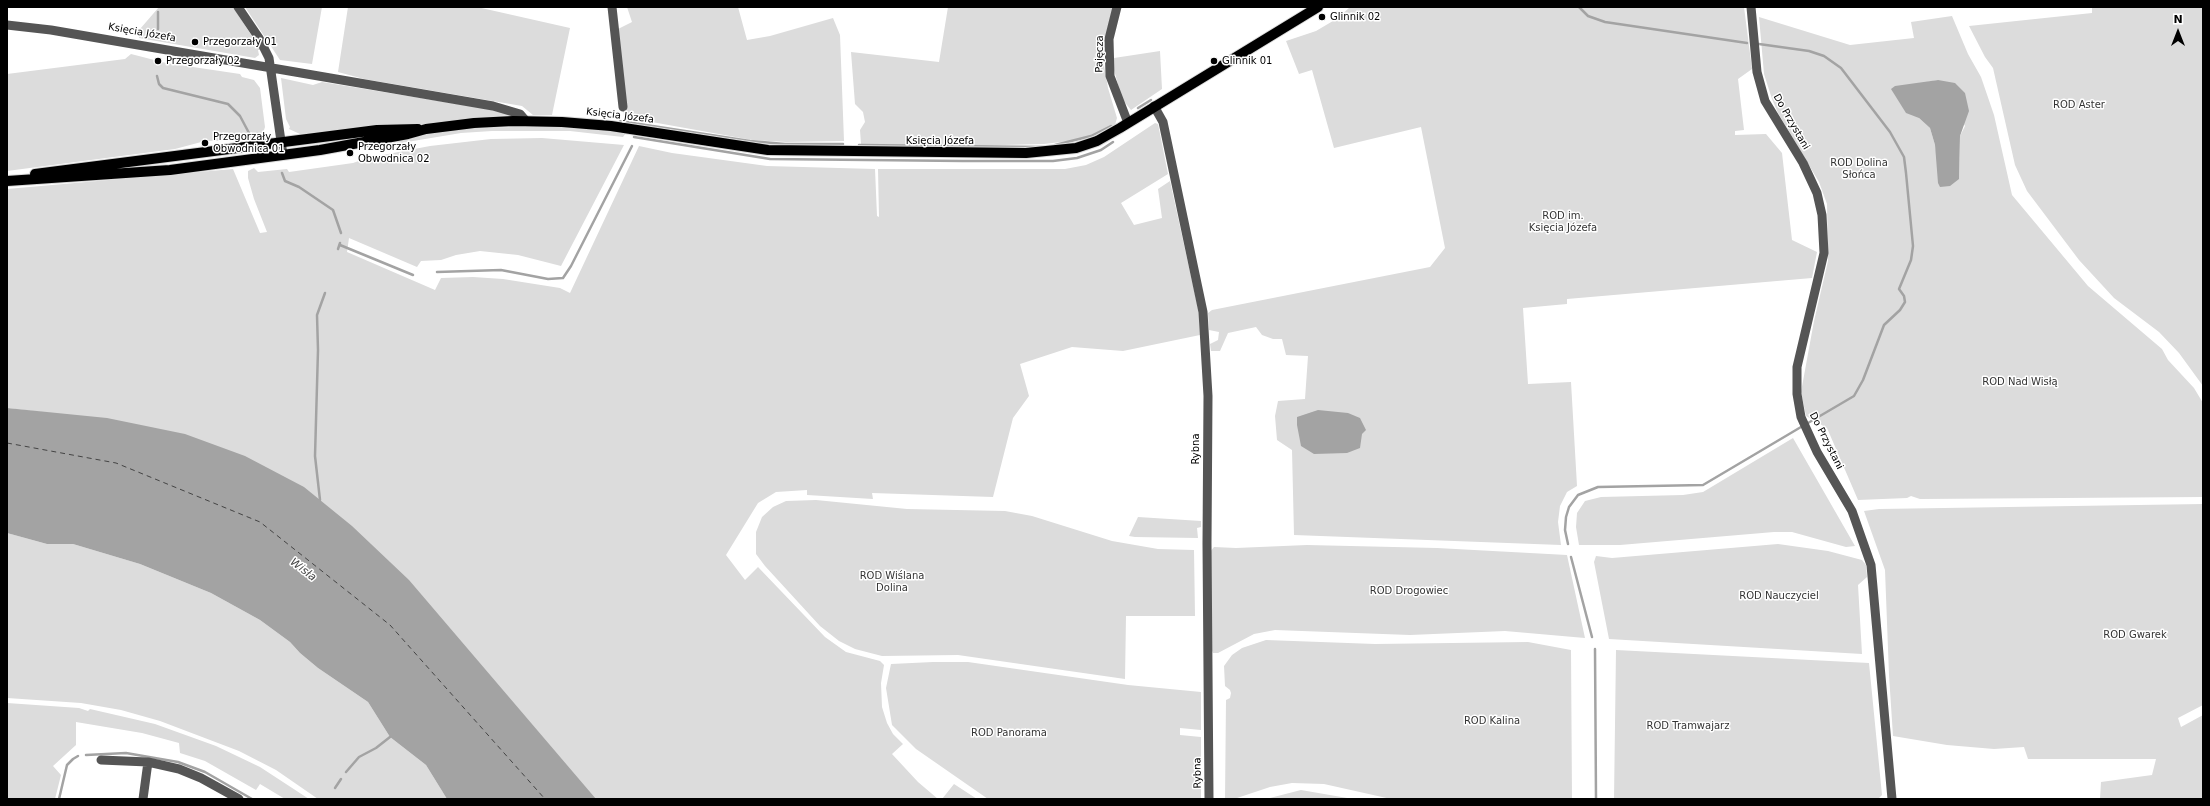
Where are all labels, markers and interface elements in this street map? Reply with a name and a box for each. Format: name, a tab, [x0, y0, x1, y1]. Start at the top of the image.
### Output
place label: Glinnik 02	[1330, 11, 1380, 23]
marker: Glinnik 02	[1317, 12, 1327, 22]
north arrow	[2158, 12, 2198, 52]
text: N	[2173, 13, 2183, 26]
street label: Księcia Józefa	[107, 21, 177, 45]
street label: Pajęcza	[1094, 35, 1106, 73]
place label: Przegorzały 01	[203, 36, 277, 48]
marker: Przegorzały 01	[190, 37, 200, 47]
place label: Przegorzały 02	[166, 55, 240, 67]
place label: Glinnik 01	[1222, 55, 1272, 67]
marker: Przegorzały 02	[153, 56, 163, 66]
marker: Glinnik 01	[1209, 56, 1219, 66]
street label: Do Przystani	[1770, 92, 1812, 152]
park label: ROD Aster	[2053, 99, 2105, 111]
street label: Księcia Józefa	[585, 106, 655, 126]
place label: Przegorzały Obwodnica 01	[213, 131, 285, 154]
street label: Księcia Józefa	[906, 135, 974, 147]
marker: Przegorzały Obwodnica 01	[200, 138, 210, 148]
place label: Przegorzały Obwodnica 02	[358, 141, 430, 164]
marker: Przegorzały Obwodnica 02	[345, 148, 355, 158]
park label: ROD Dolina Słońca	[1830, 157, 1888, 180]
park label: ROD im. Księcia Józefa	[1529, 210, 1597, 234]
park label: ROD Nad Wisłą	[1982, 376, 2058, 388]
street label: Do Przystani	[1806, 410, 1846, 472]
street label: Rybna	[1190, 433, 1202, 465]
water label: Wisła	[287, 556, 319, 584]
park label: ROD Wiślana Dolina	[860, 570, 924, 594]
park label: ROD Drogowiec	[1370, 585, 1448, 597]
park label: ROD Nauczyciel	[1739, 590, 1819, 602]
park label: ROD Gwarek	[2103, 629, 2167, 641]
park label: ROD Kalina	[1464, 715, 1520, 727]
park label: ROD Tramwajarz	[1647, 720, 1729, 732]
park label: ROD Panorama	[971, 727, 1047, 739]
street label: Rybna	[1192, 757, 1204, 789]

